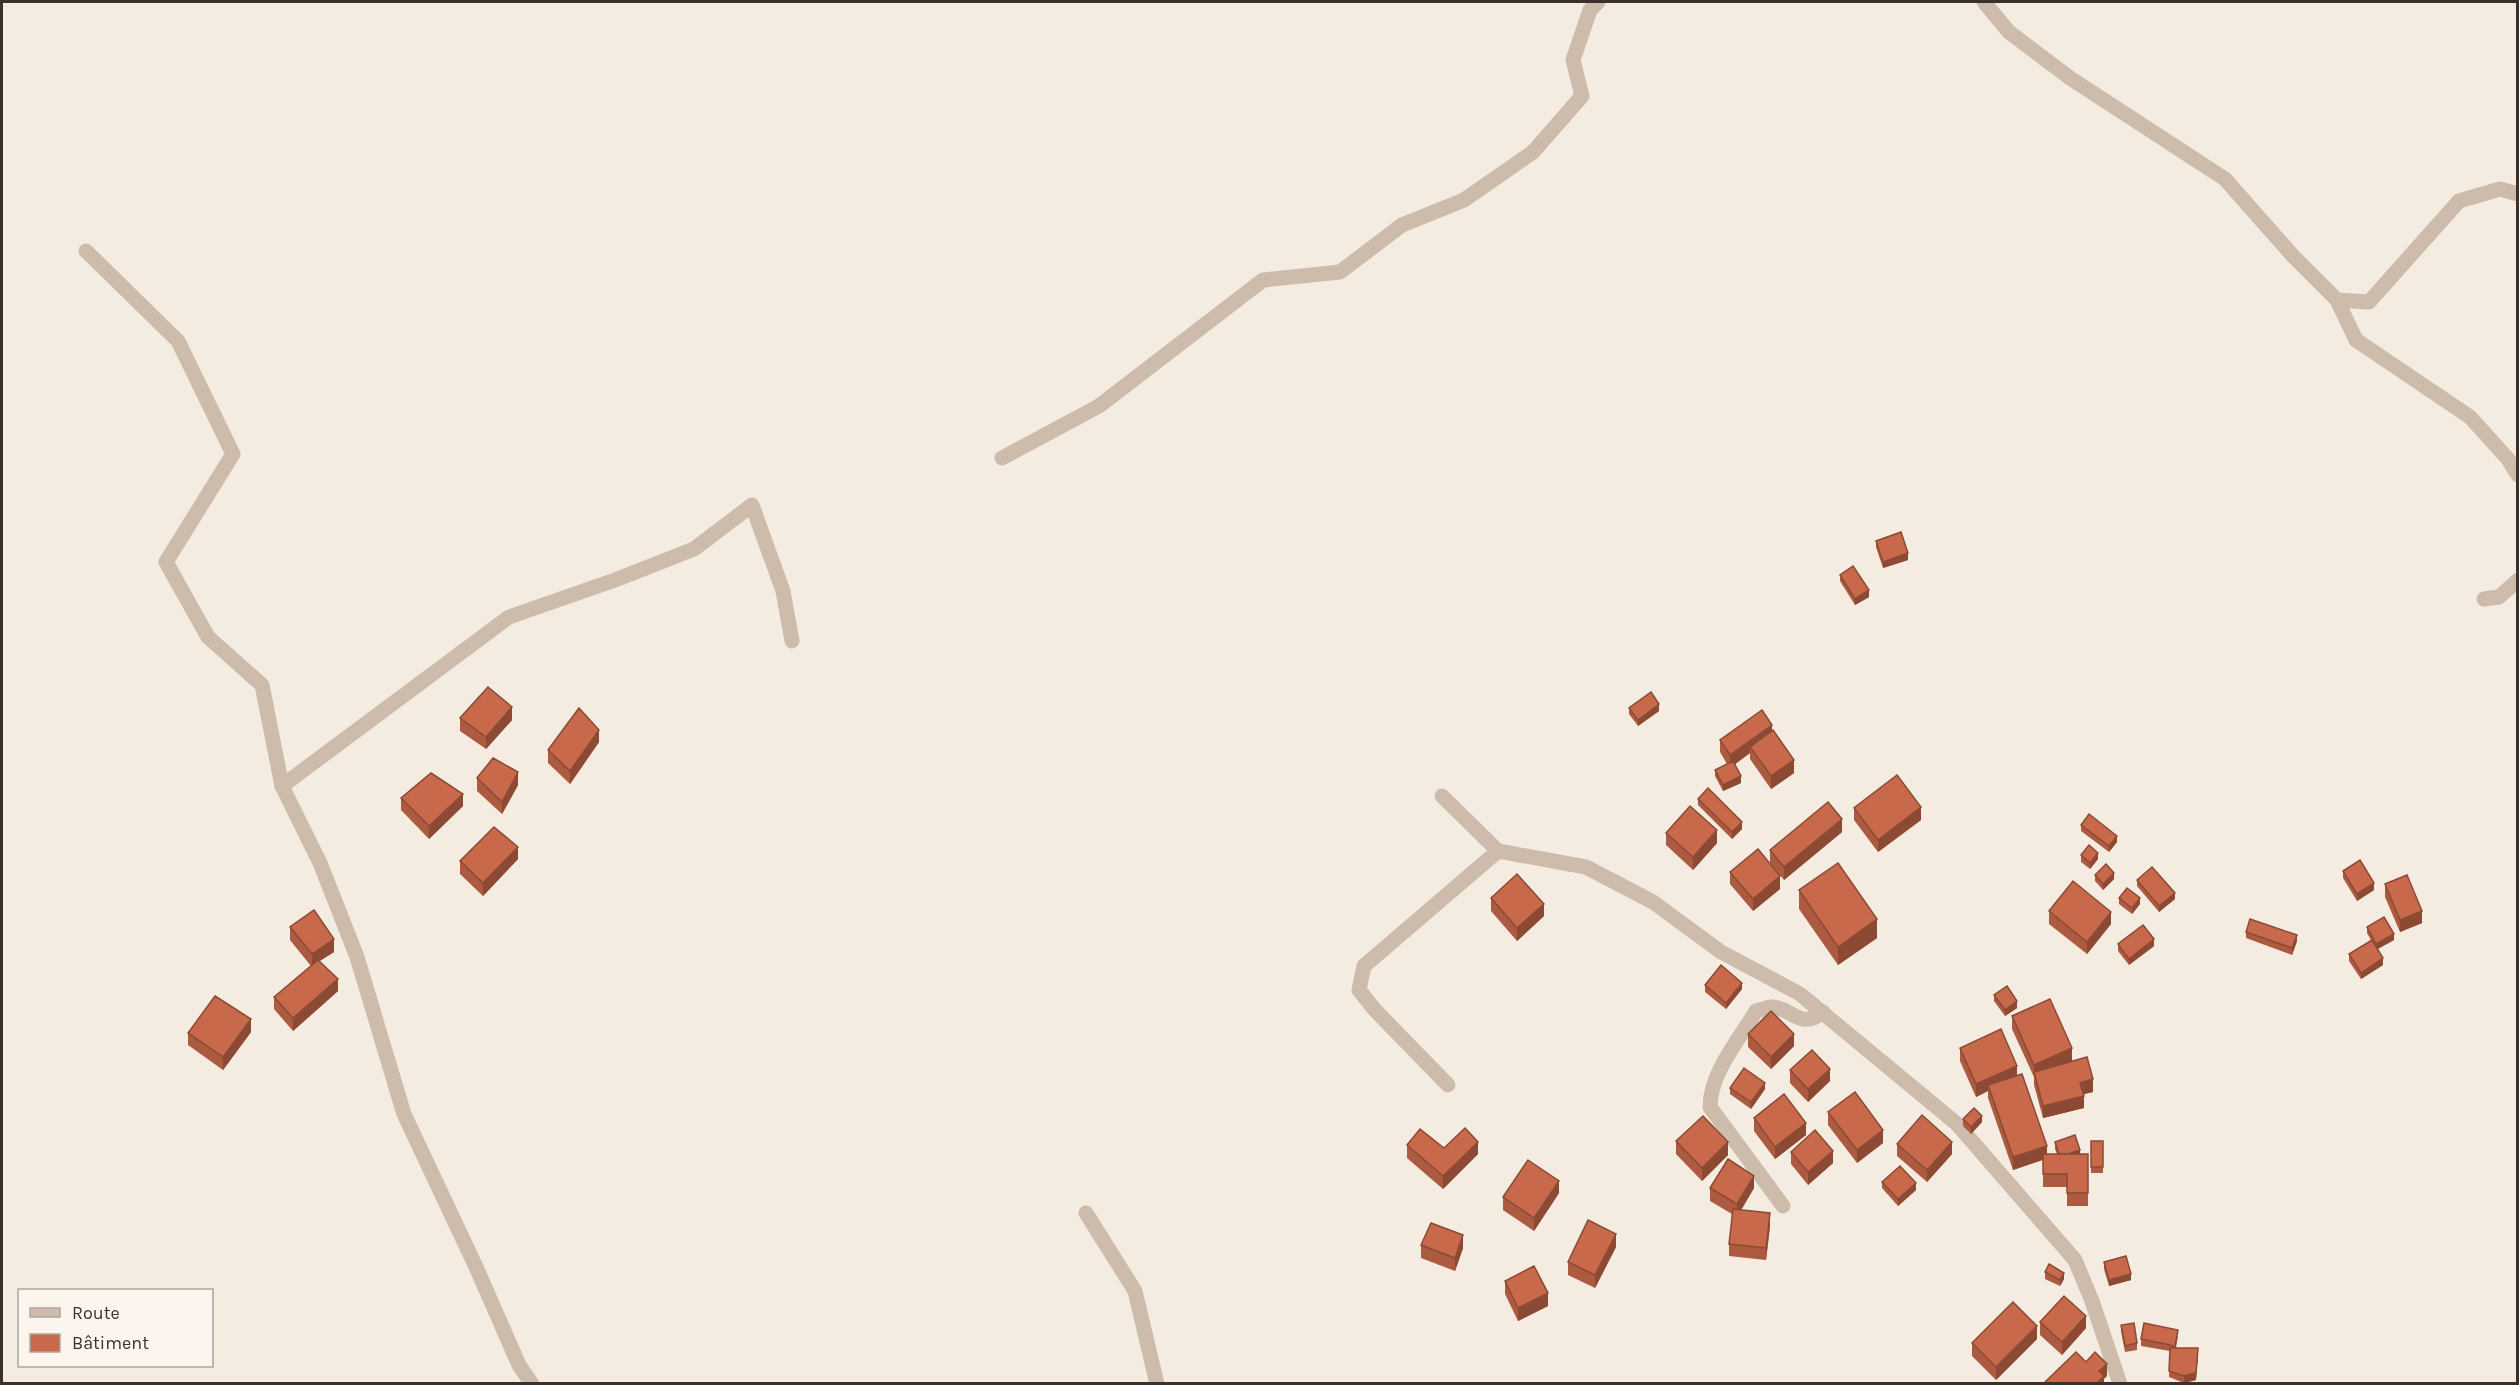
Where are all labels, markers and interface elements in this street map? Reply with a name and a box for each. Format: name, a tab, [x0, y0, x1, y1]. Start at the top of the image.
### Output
legend	[18, 1289, 213, 1367]
text: Route	[72, 1302, 120, 1324]
text: Bâtiment	[72, 1332, 149, 1354]

